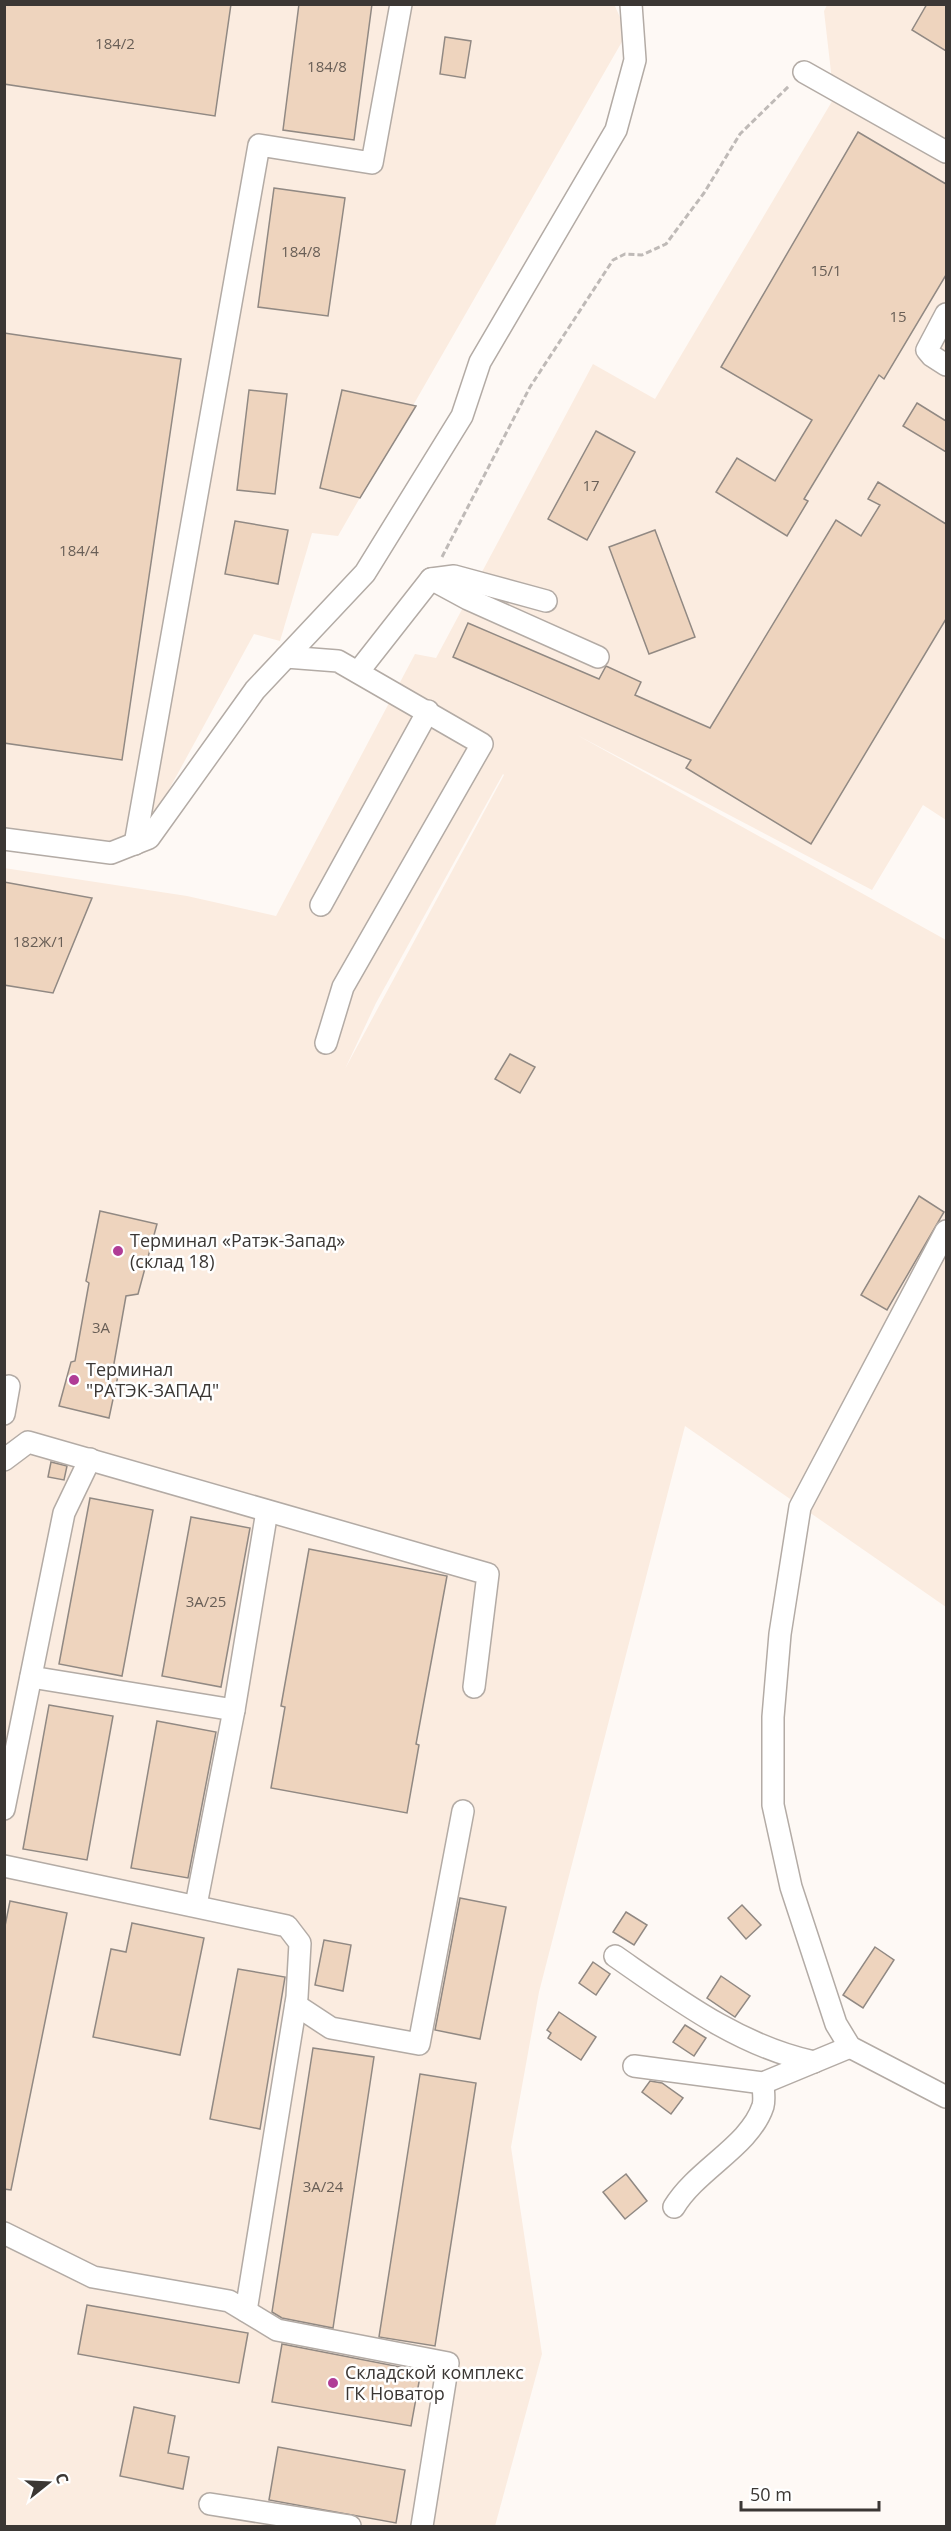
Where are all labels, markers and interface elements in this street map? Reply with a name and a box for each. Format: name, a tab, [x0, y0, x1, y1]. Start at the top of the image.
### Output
house number: 184/2	[95, 33, 135, 53]
house number: 184/8	[307, 56, 347, 76]
house number: 184/8	[281, 241, 321, 261]
house number: 15/1	[810, 260, 842, 280]
house number: 15	[889, 306, 907, 326]
house number: 17	[582, 475, 600, 495]
house number: 184/4	[59, 540, 99, 560]
house number: 182Ж/1	[13, 931, 65, 951]
place label: Терминал «Ратэк-Запад» (склад 18)	[130, 1228, 345, 1273]
marker: Терминал «Ратэк-Запад» (склад 18)	[111, 1244, 125, 1258]
house number: 3А	[92, 1317, 111, 1337]
place label: Терминал "РАТЭК-ЗАПАД"	[86, 1357, 219, 1402]
marker: Терминал "РАТЭК-ЗАПАД"	[67, 1373, 81, 1387]
house number: 3А/25	[186, 1591, 226, 1611]
house number: 3А/24	[303, 2176, 344, 2196]
place label: Складской комплекс ГК Новатор	[345, 2360, 524, 2405]
marker: Складской комплекс ГК Новатор	[326, 2376, 340, 2390]
north arrow	[18, 2453, 78, 2513]
text: С	[50, 2470, 74, 2487]
scale bar	[741, 2474, 879, 2512]
text: 50 m	[750, 2482, 792, 2506]

